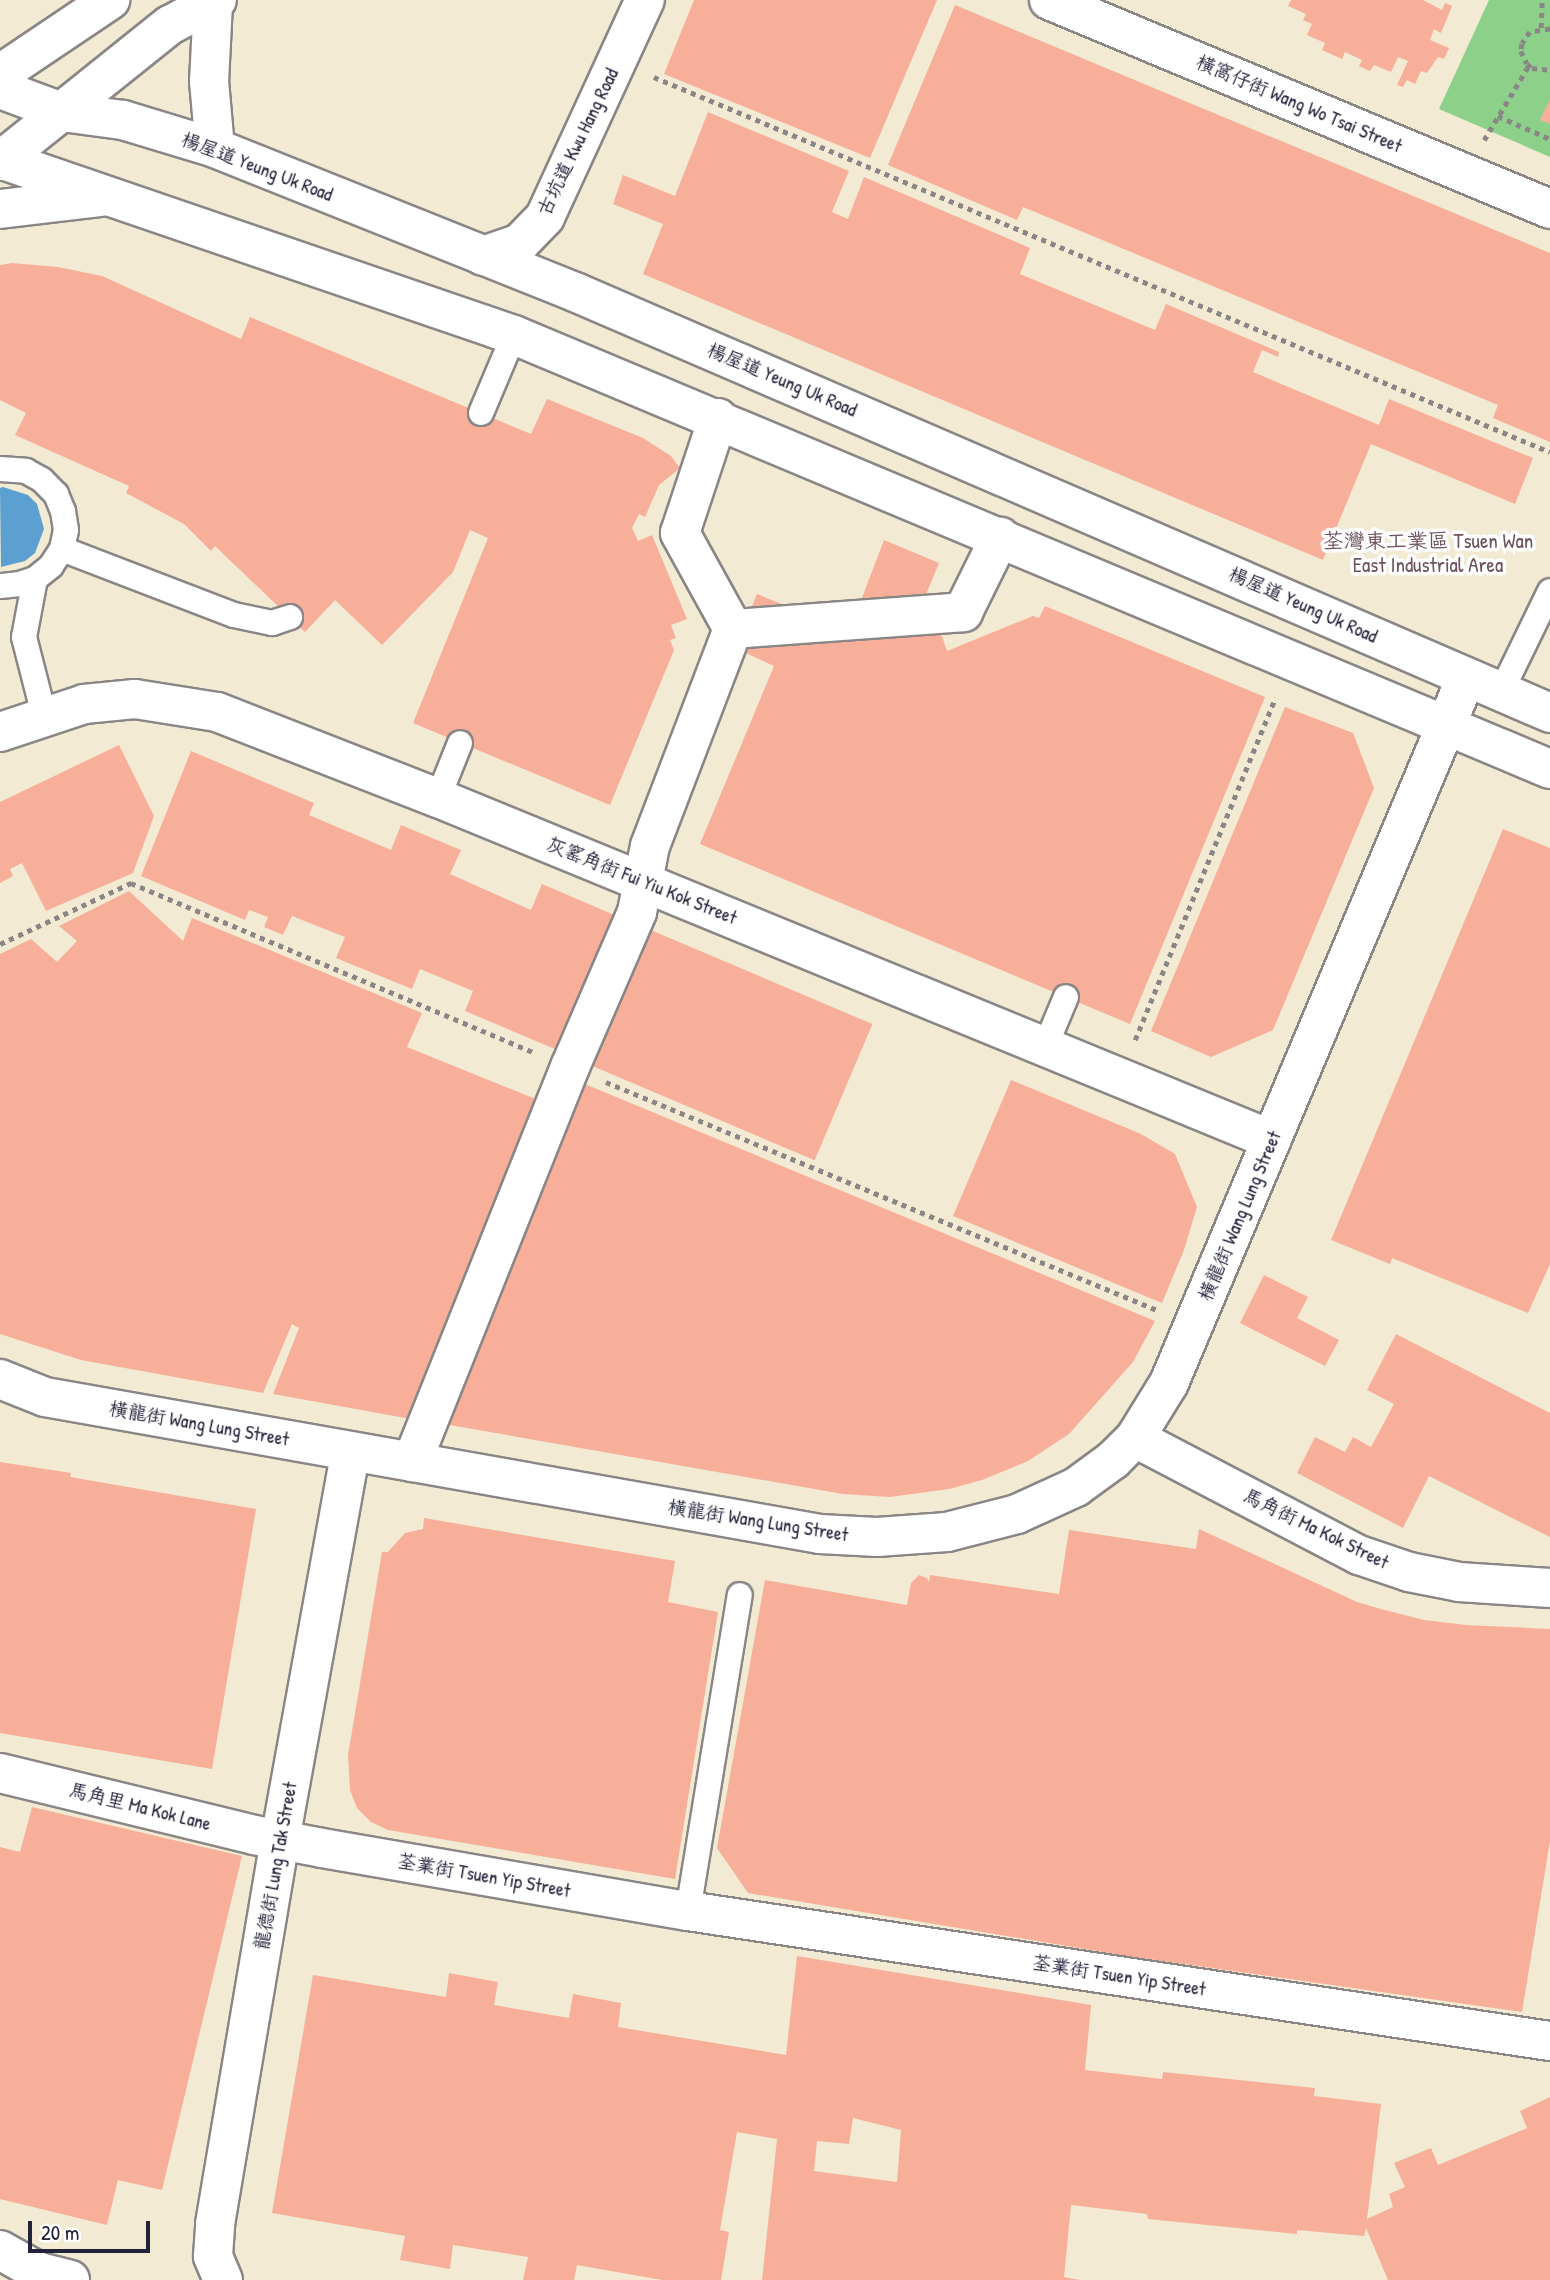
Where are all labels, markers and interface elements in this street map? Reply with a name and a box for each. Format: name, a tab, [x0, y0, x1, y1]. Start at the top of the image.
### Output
street label: 橫窩仔街 Wang Wo Tsai Street	[1193, 50, 1405, 158]
street label: 古坑道 Kwu Hang Road	[532, 65, 624, 219]
street label: 楊屋道 Yeung Uk Road	[178, 128, 336, 206]
street label: 楊屋道 Yeung Uk Road	[704, 338, 860, 422]
district label: 荃灣東工業區 Tsuen Wan East Industrial Area	[1323, 528, 1533, 578]
street label: 楊屋道 Yeung Uk Road	[1225, 562, 1381, 648]
street label: 灰窰角街 Fui Yiu Kok Street	[544, 833, 740, 929]
street label: 橫龍街 Wang Lung Street	[1194, 1128, 1286, 1304]
street label: 橫龍街 Wang Lung Street	[107, 1397, 291, 1451]
street label: 馬角街 Ma Kok Street	[1240, 1484, 1392, 1574]
street label: 橫龍街 Wang Lung Street	[666, 1495, 850, 1547]
street label: 馬角里 Ma Kok Lane	[67, 1778, 213, 1836]
street label: 龍德街 Lung Tak Street	[250, 1780, 302, 1952]
street label: 荃業街 Tsuen Yip Street	[396, 1850, 572, 1902]
street label: 荃業街 Tsuen Yip Street	[1031, 1951, 1207, 2001]
scale bar	[32, 2206, 154, 2250]
text: 20 m	[41, 2218, 79, 2247]

